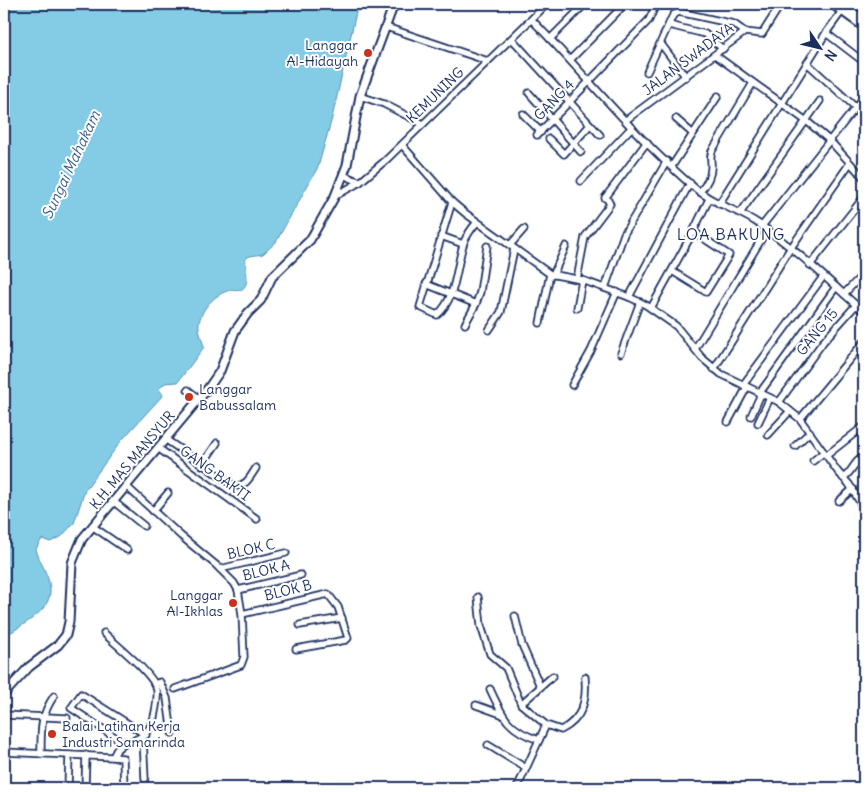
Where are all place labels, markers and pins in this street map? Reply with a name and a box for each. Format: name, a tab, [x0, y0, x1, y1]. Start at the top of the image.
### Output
place label: Langgar Al-Hidayah	[287, 36, 358, 70]
marker: Langgar Al-Hidayah	[362, 47, 374, 59]
place label: Langgar Babussalam	[199, 380, 276, 414]
marker: Langgar Babussalam	[183, 391, 195, 403]
place label: Langgar Al-Ikhlas	[167, 586, 223, 620]
marker: Langgar Al-Ikhlas	[227, 597, 239, 609]
place label: Balai Latihan Kerja Industri Samarinda	[62, 717, 185, 751]
marker: Balai Latihan Kerja Industri Samarinda	[46, 728, 58, 740]

